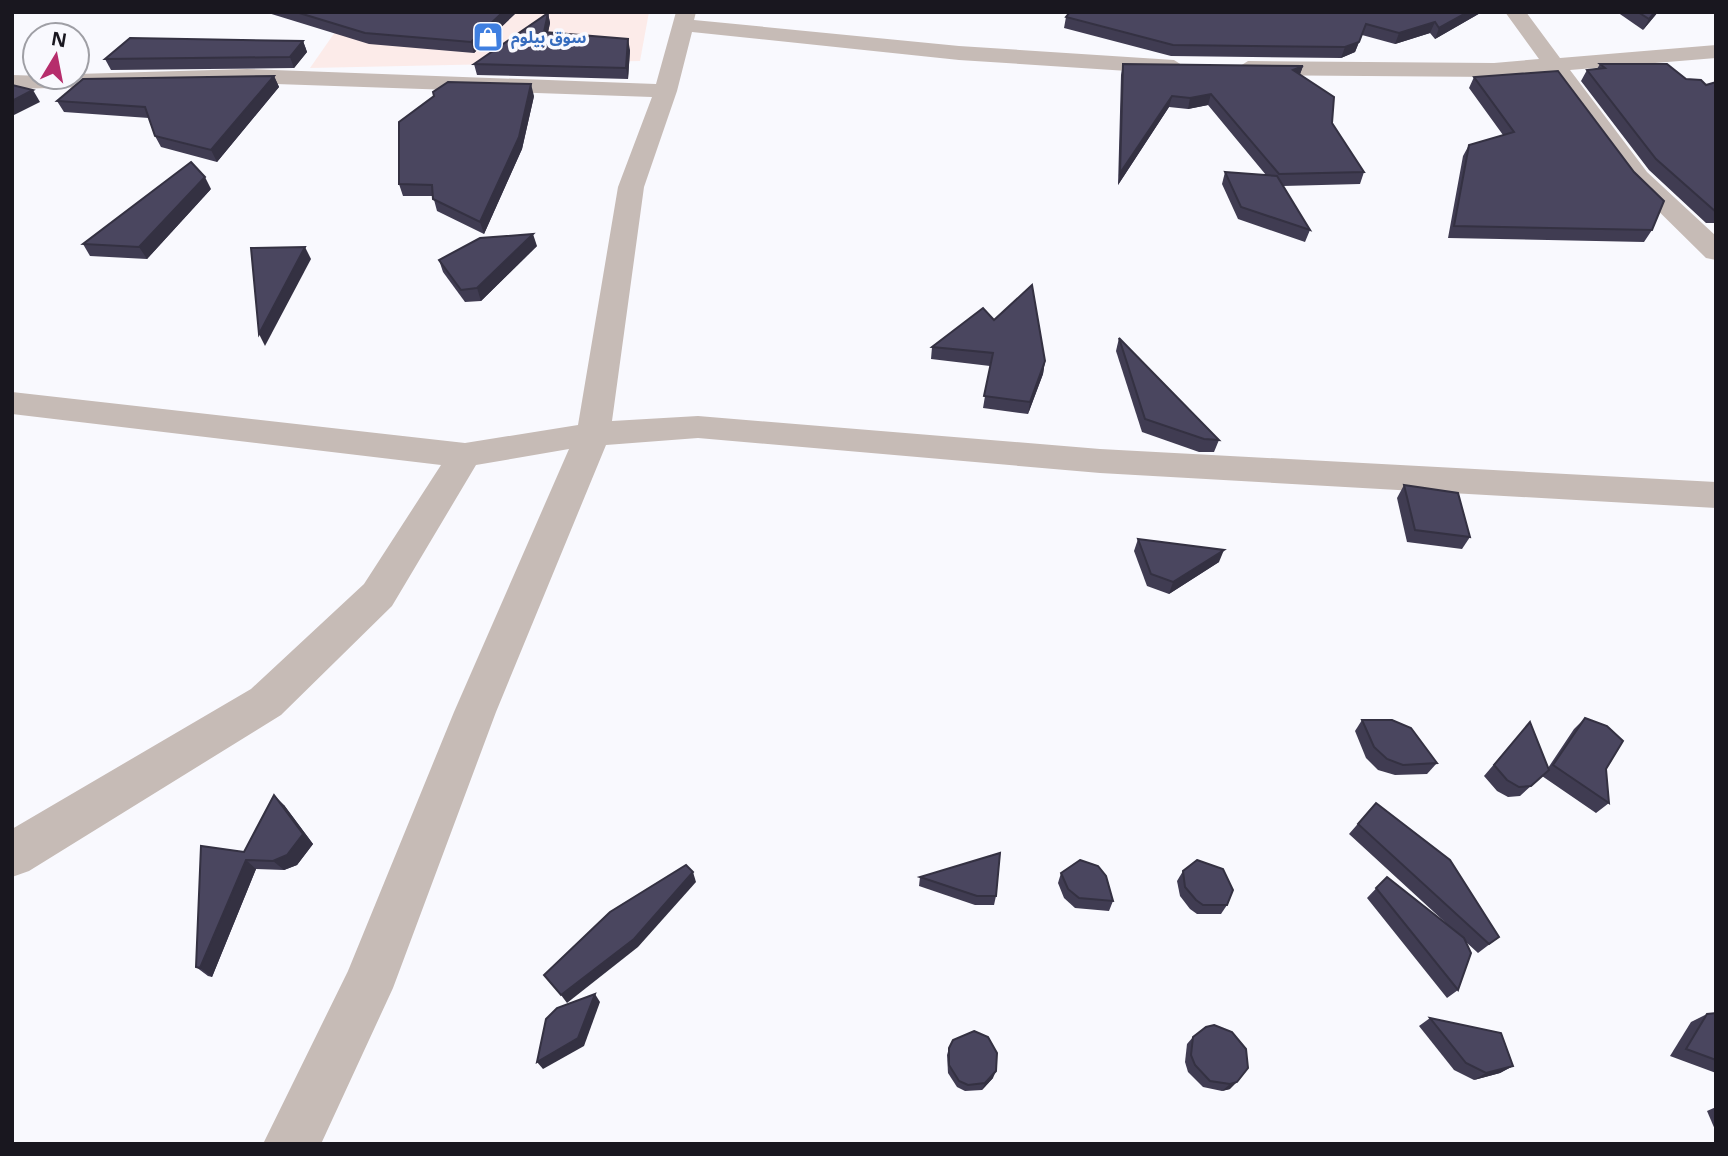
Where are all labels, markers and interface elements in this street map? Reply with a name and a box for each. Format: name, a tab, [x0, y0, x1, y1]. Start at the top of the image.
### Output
text: N	[48, 19, 70, 61]
shop icon: سوق بيلوم	[471, 20, 505, 54]
north arrow	[21, 21, 91, 91]
place label: سوق بيلوم	[511, 21, 586, 55]

